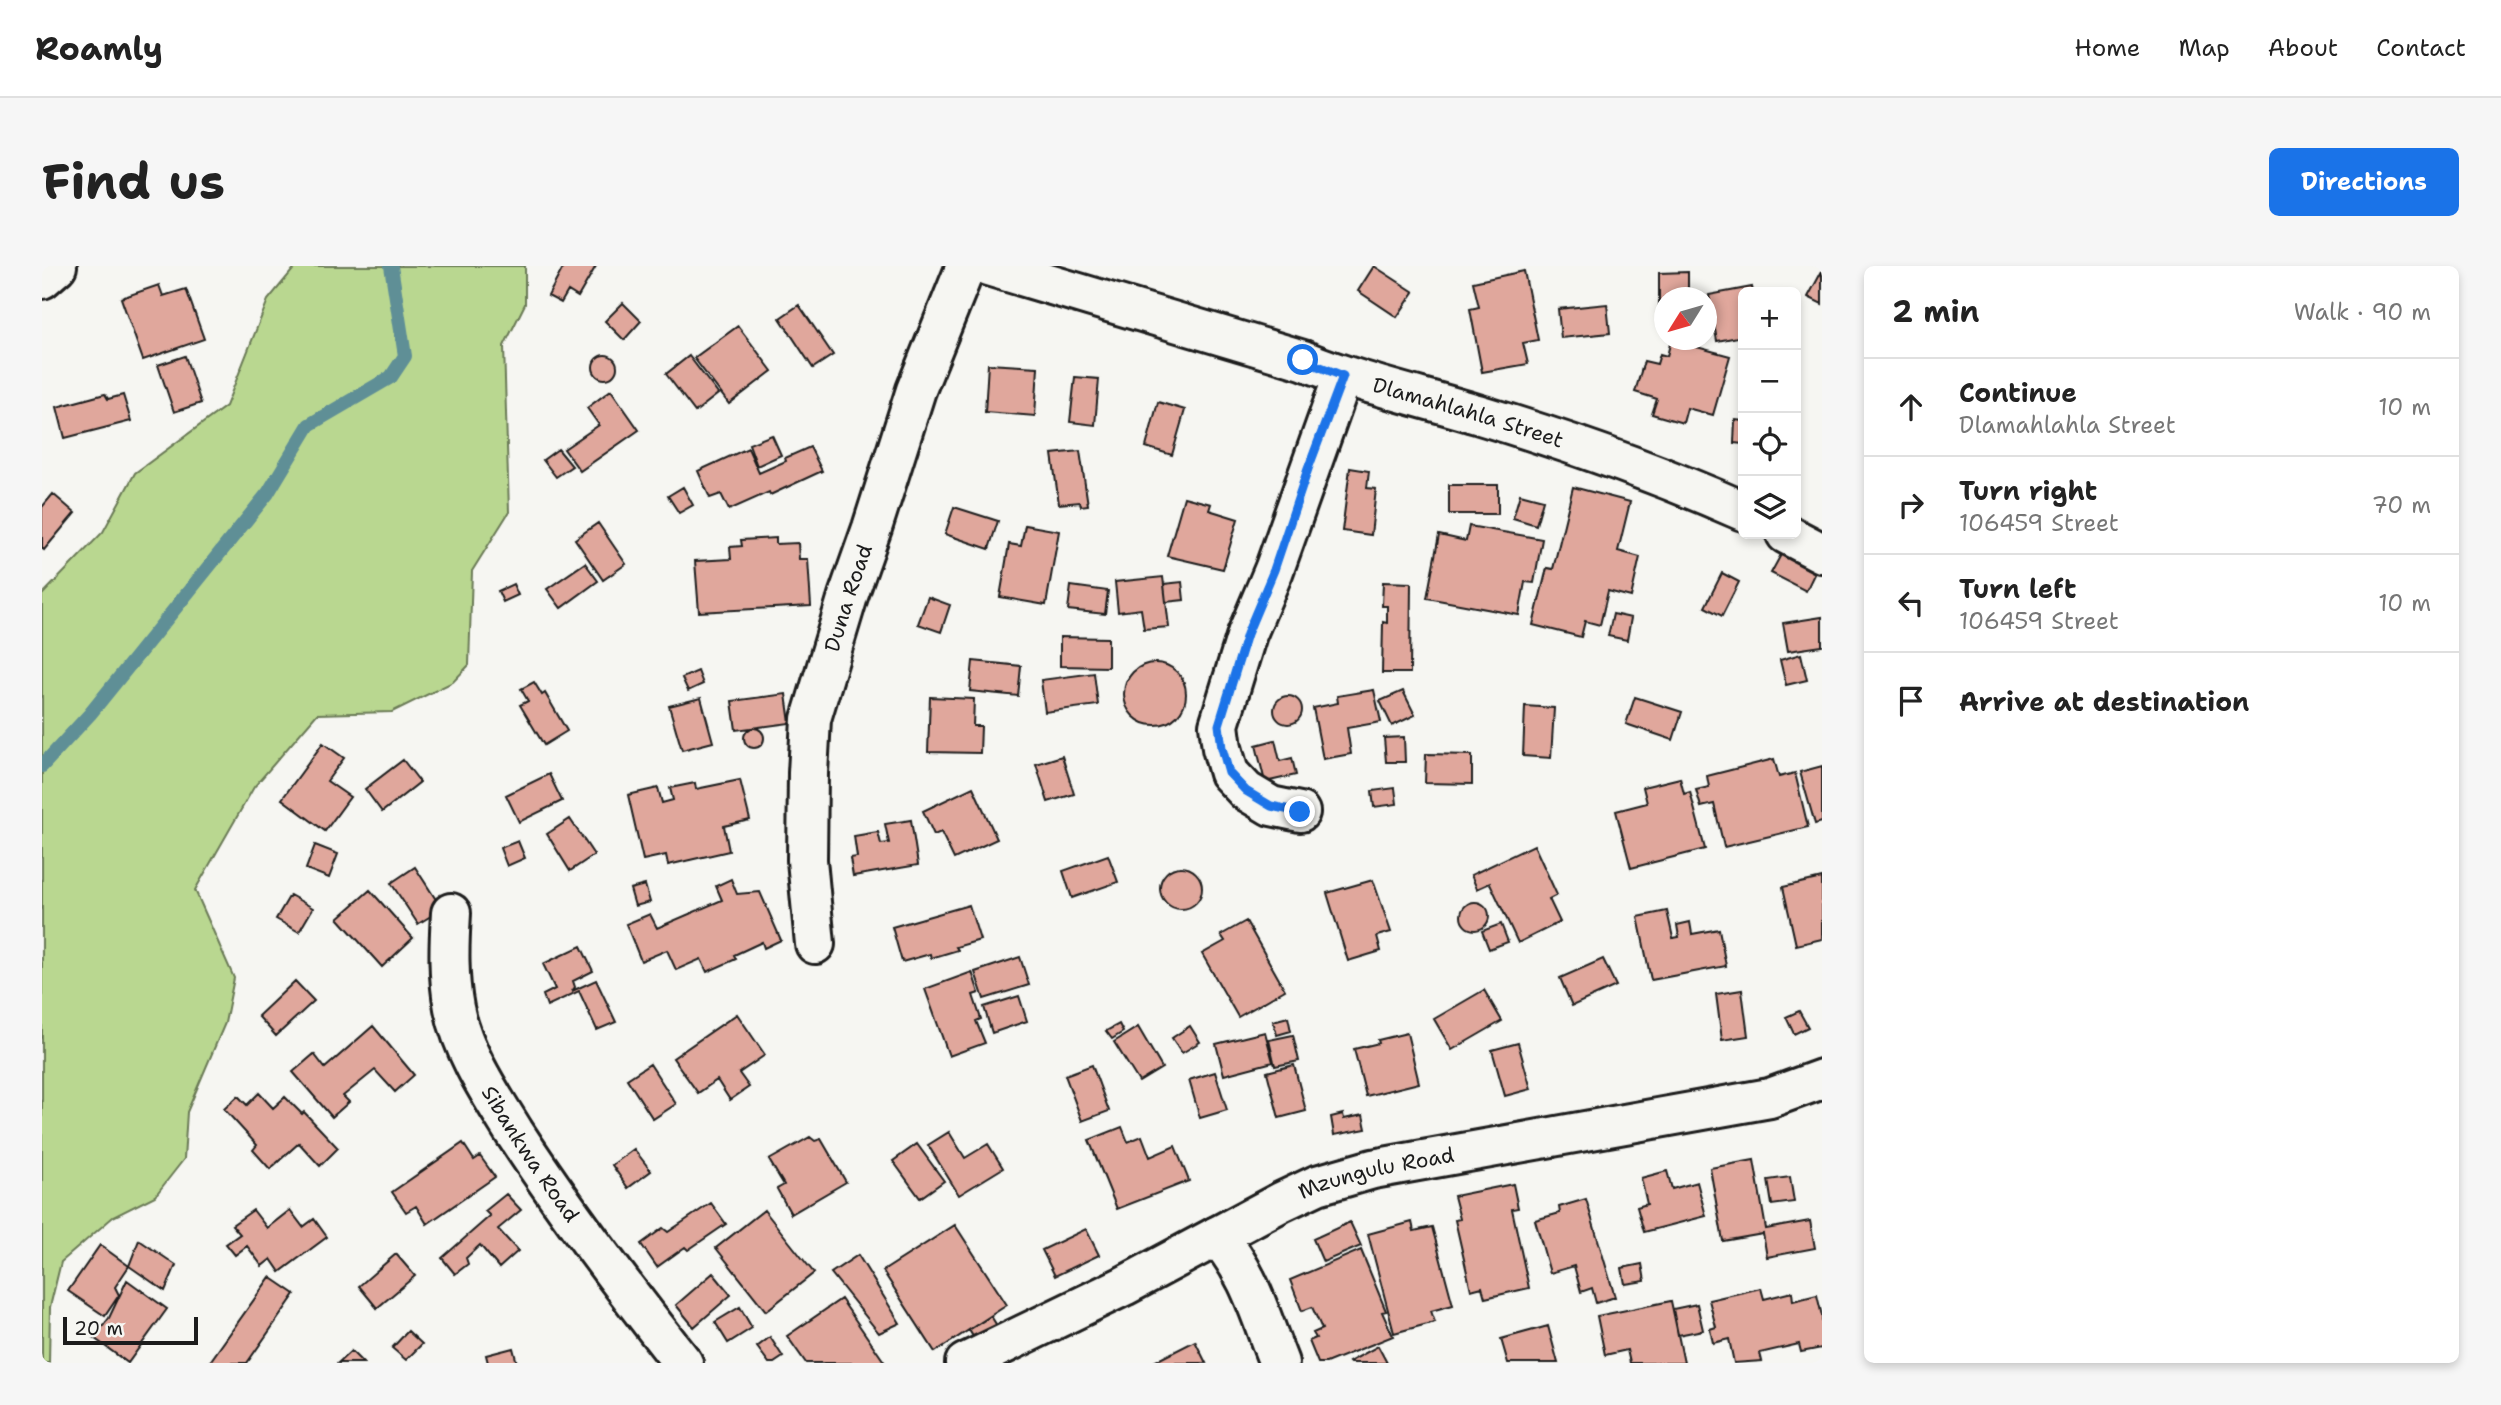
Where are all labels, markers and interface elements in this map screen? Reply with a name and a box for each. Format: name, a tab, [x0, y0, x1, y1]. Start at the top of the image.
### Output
text: Roamly	[35, 26, 163, 71]
text: Home	[2074, 32, 2140, 64]
text: Map	[2178, 32, 2230, 64]
text: About	[2268, 32, 2338, 64]
text: Contact	[2376, 32, 2466, 64]
button: Directions	[2269, 148, 2459, 216]
text: Find us	[42, 149, 225, 215]
north arrow	[1654, 287, 1717, 350]
map controls	[1738, 287, 1801, 539]
button: +	[1738, 287, 1801, 350]
text: 2 min	[1892, 291, 1979, 332]
text: Walk · 90 m	[2294, 297, 2431, 327]
route start	[1287, 344, 1318, 375]
button: −	[1738, 350, 1801, 413]
street label: Dlamahlahla Street	[1369, 371, 1567, 455]
text: Continue	[1959, 375, 2077, 410]
icon: ahead	[1892, 388, 1930, 426]
text: 10 m	[2378, 392, 2431, 422]
text: Dlamahlahla Street	[1959, 410, 2176, 440]
button: locate	[1738, 413, 1801, 476]
text: Turn right	[1959, 473, 2097, 508]
button: layers	[1738, 476, 1801, 539]
icon: right	[1892, 486, 1930, 524]
text: 70 m	[2372, 490, 2431, 520]
text: 106459 Street	[1959, 508, 2119, 538]
street label: Duna Road	[818, 540, 879, 655]
text: Turn left	[1959, 571, 2076, 606]
icon: left	[1892, 584, 1930, 622]
text: 10 m	[2378, 588, 2431, 618]
text: 106459 Street	[1959, 606, 2119, 636]
icon: arrive	[1892, 682, 1930, 720]
text: Arrive at destination	[1959, 684, 2249, 719]
route end	[1284, 796, 1315, 827]
street label: Sibankwa Road	[475, 1081, 586, 1228]
street label: Mzungulu Road	[1293, 1141, 1456, 1206]
scale bar	[63, 1314, 198, 1346]
text: 20 m	[74, 1316, 123, 1341]

